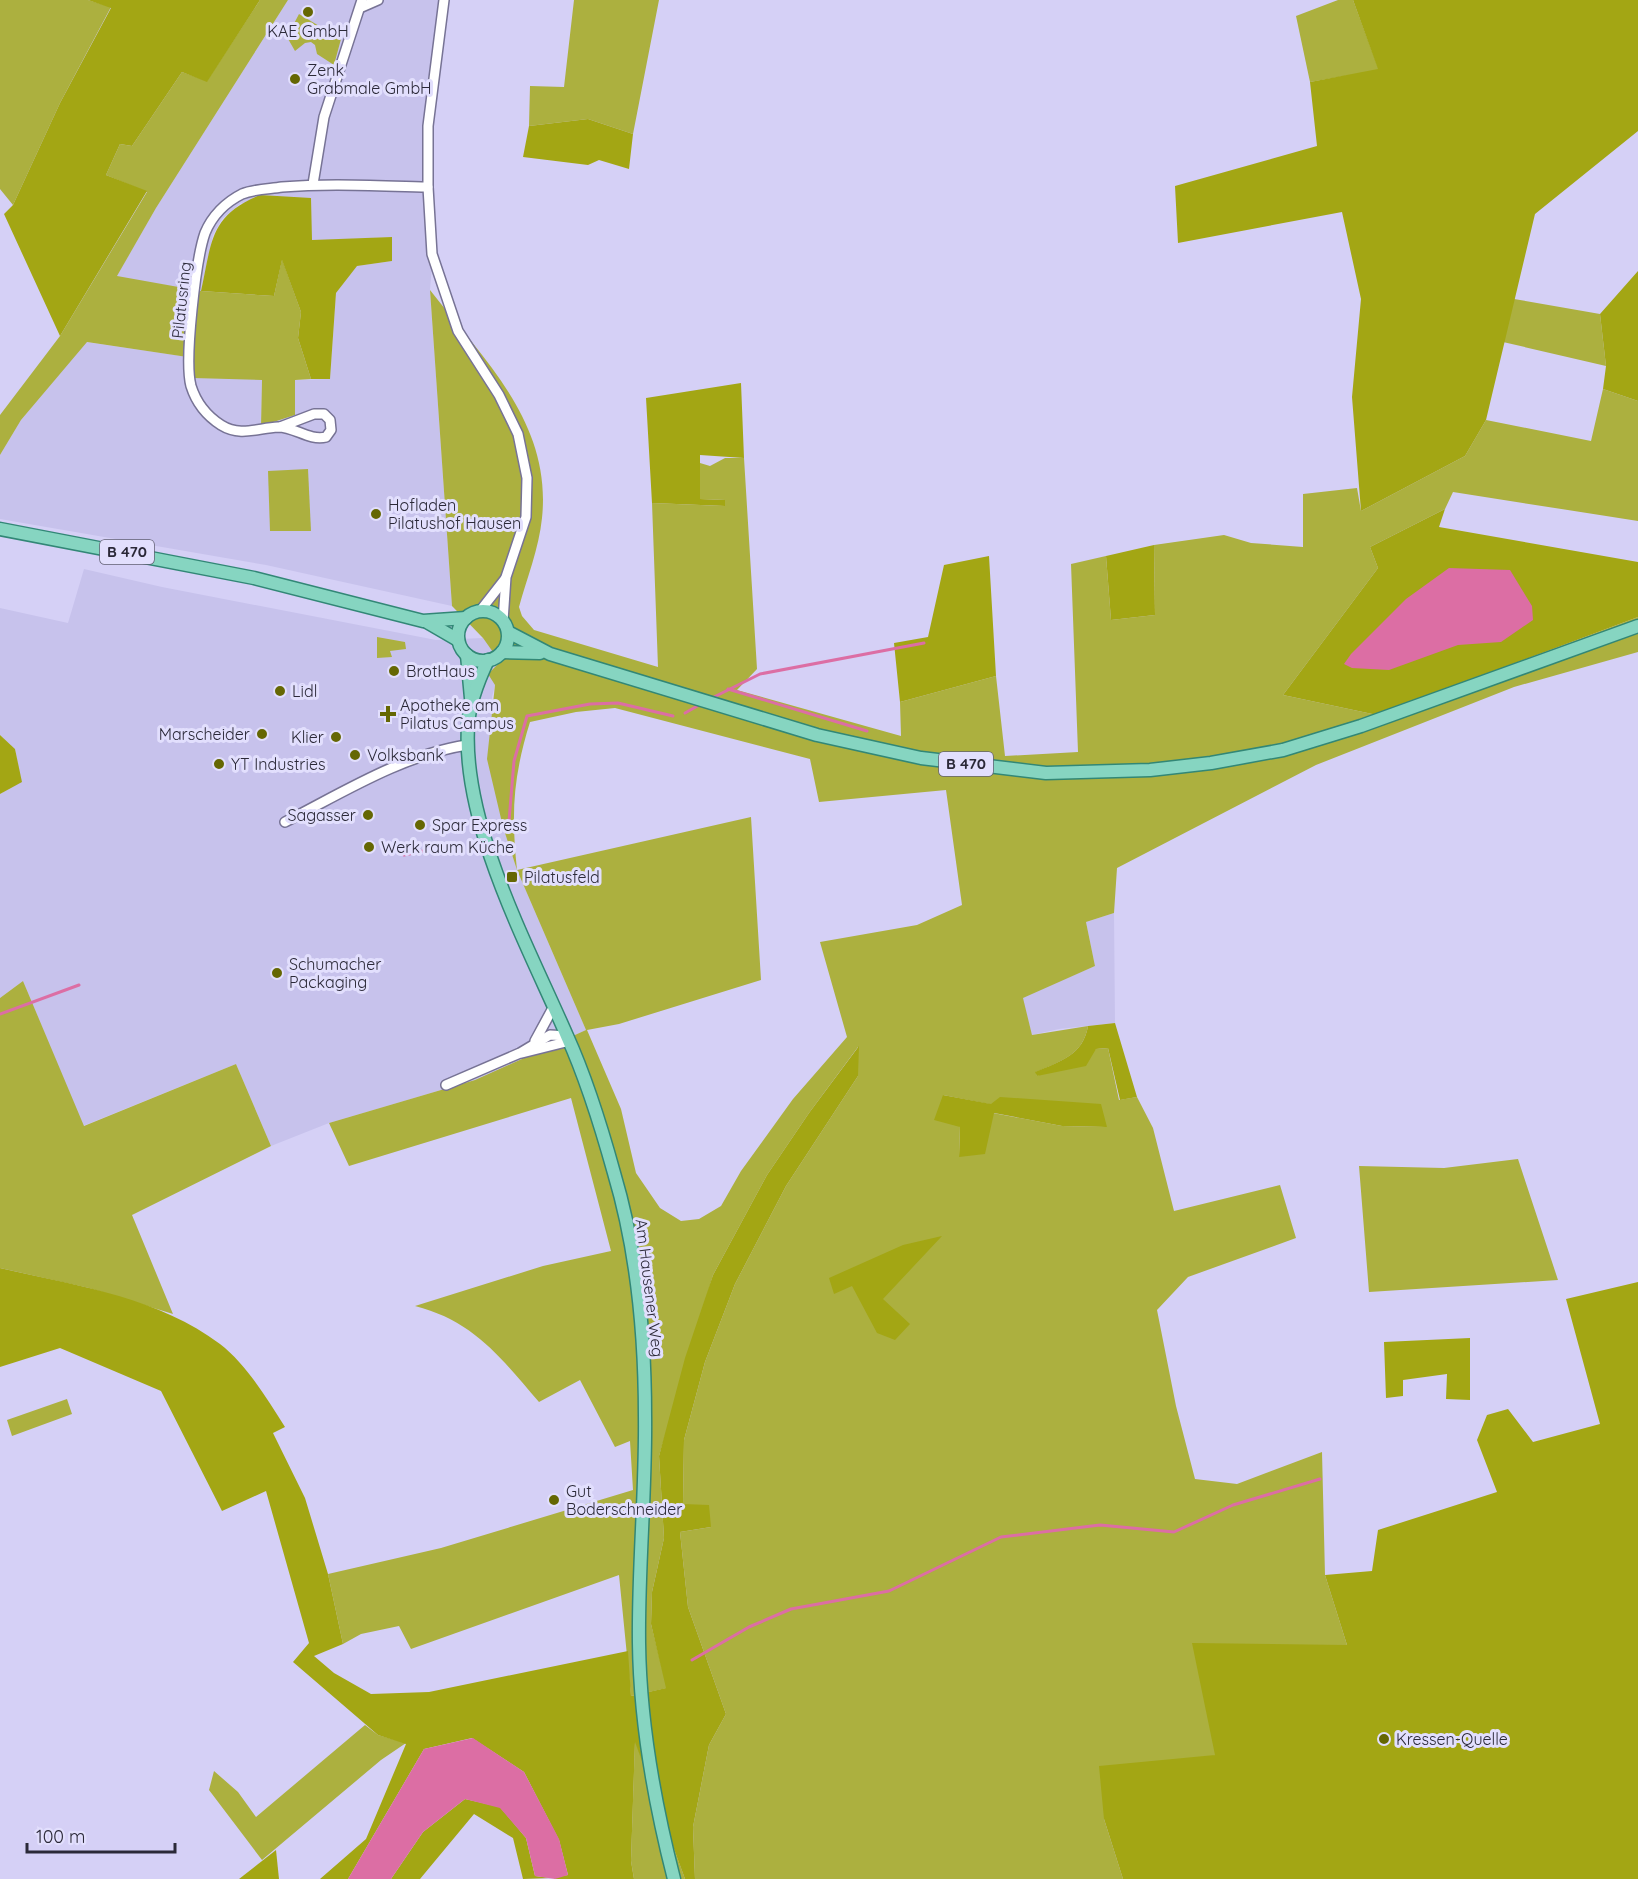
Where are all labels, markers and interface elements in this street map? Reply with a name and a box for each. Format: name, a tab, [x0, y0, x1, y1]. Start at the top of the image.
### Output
marker: KAE GmbH	[301, 5, 315, 19]
place label: KAE GmbH	[267, 21, 349, 41]
place label: Zenk Grabmale GmbH	[307, 60, 432, 98]
marker: Zenk Grabmale GmbH	[288, 72, 302, 86]
street label: Pilatusring	[167, 261, 195, 339]
place label: Hofladen Pilatushof Hausen	[388, 495, 521, 533]
marker: Hofladen Pilatushof Hausen	[369, 507, 383, 521]
road number: B 470	[100, 540, 154, 564]
place label: BrotHaus	[406, 661, 475, 681]
marker: BrotHaus	[387, 664, 401, 678]
place label: Lidl	[292, 681, 317, 701]
marker: Lidl	[273, 684, 287, 698]
place label: Apotheke am Pilatus Campus	[400, 695, 514, 733]
marker: Apotheke am Pilatus Campus	[381, 707, 395, 721]
place label: Marscheider	[159, 724, 250, 744]
marker: Marscheider	[255, 727, 269, 741]
place label: Klier	[291, 727, 324, 747]
marker: Klier	[329, 730, 343, 744]
place label: Volksbank	[367, 745, 444, 765]
marker: Volksbank	[348, 748, 362, 762]
road number: B 470	[939, 752, 993, 776]
place label: YT Industries	[231, 754, 326, 774]
marker: YT Industries	[212, 757, 226, 771]
place label: Sagasser	[288, 805, 356, 825]
marker: Sagasser	[361, 808, 375, 822]
place label: Spar Express	[432, 815, 527, 835]
marker: Spar Express	[413, 818, 427, 832]
place label: Werk raum Küche	[381, 837, 514, 857]
marker: Werk raum Küche	[362, 840, 376, 854]
place label: Pilatusfeld	[524, 867, 600, 887]
marker: Pilatusfeld	[505, 870, 519, 884]
place label: Schumacher Packaging	[289, 954, 381, 992]
marker: Schumacher Packaging	[270, 966, 284, 980]
street label: Am Hausener Weg	[632, 1218, 668, 1358]
place label: Gut Boderschneider	[566, 1481, 682, 1519]
marker: Gut Boderschneider	[547, 1493, 561, 1507]
place label: Kressen-Quelle	[1396, 1729, 1508, 1749]
marker: Kressen-Quelle	[1377, 1732, 1391, 1746]
scale bar	[27, 1816, 176, 1854]
text: 100 m	[36, 1825, 85, 1848]

